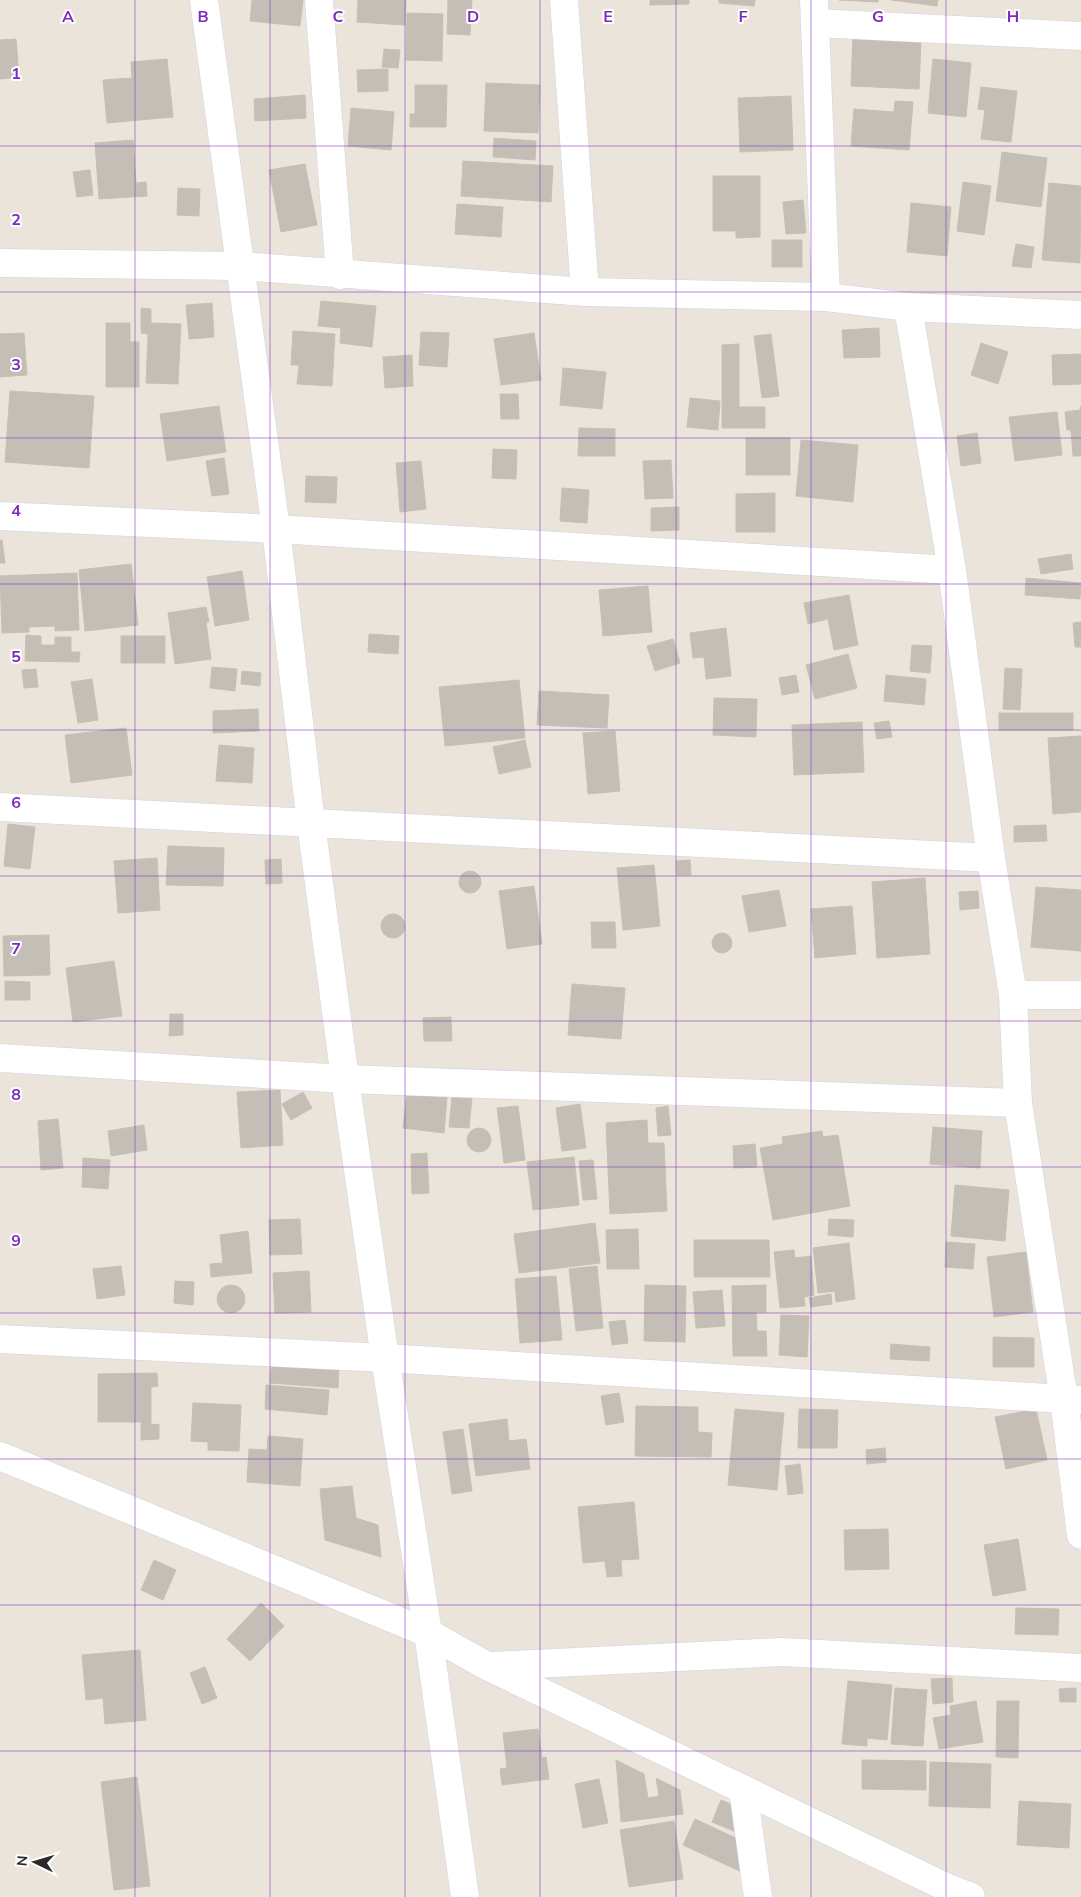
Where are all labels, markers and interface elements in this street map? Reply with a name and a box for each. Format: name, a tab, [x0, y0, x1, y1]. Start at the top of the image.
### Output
text: A	[62, 6, 74, 26]
text: B	[197, 6, 209, 26]
text: C	[333, 6, 344, 26]
text: D	[467, 6, 479, 26]
text: E	[603, 6, 613, 26]
text: F	[738, 6, 748, 26]
text: G	[872, 6, 884, 26]
text: H	[1007, 6, 1019, 26]
text: 1	[11, 63, 21, 83]
text: 2	[11, 209, 21, 229]
text: 3	[11, 354, 21, 374]
text: 4	[11, 500, 21, 520]
text: 5	[11, 646, 21, 666]
text: 6	[11, 792, 21, 812]
text: 7	[11, 938, 21, 958]
text: 8	[11, 1084, 21, 1104]
text: 9	[11, 1230, 21, 1250]
north arrow	[10, 1837, 60, 1887]
text: N	[13, 1855, 31, 1867]

